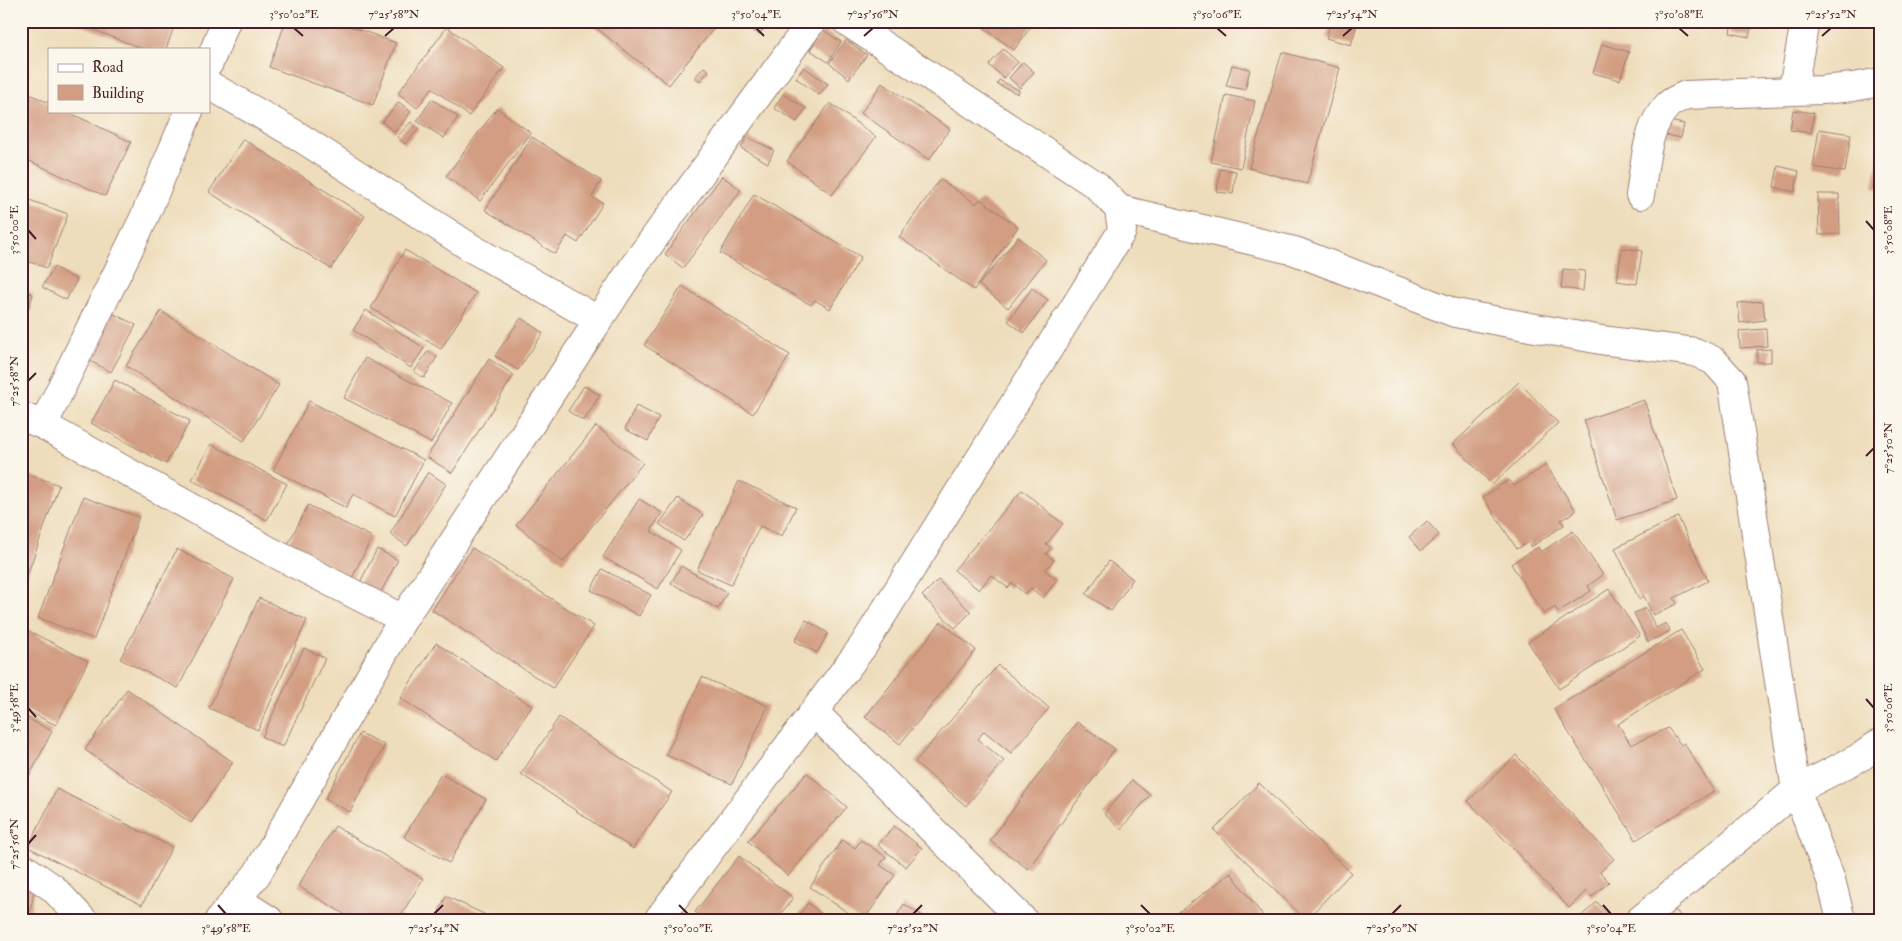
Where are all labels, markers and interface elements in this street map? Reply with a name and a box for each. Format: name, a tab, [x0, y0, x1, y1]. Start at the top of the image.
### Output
text: 3°50'02"E	[269, 7, 319, 22]
text: 7°25'58"N	[368, 7, 420, 22]
text: 3°50'04"E	[731, 7, 781, 22]
text: 7°25'56"N	[847, 7, 899, 22]
text: 3°50'06"E	[1192, 7, 1242, 22]
text: 7°25'54"N	[1326, 7, 1378, 22]
text: 3°50'08"E	[1655, 7, 1704, 22]
text: 7°25'52"N	[1805, 7, 1857, 22]
legend	[48, 48, 210, 112]
text: Road	[92, 58, 124, 77]
text: Building	[92, 84, 144, 103]
text: 3°50'00"E	[7, 205, 22, 255]
text: 3°50'08"E	[1881, 205, 1896, 254]
text: 7°25'58"N	[7, 355, 22, 407]
text: 7°25'50"N	[1881, 422, 1896, 474]
text: 3°49'58"E	[7, 683, 22, 733]
text: 3°50'06"E	[1881, 683, 1896, 733]
text: 7°25'56"N	[7, 818, 22, 870]
text: 3°49'58"E	[201, 921, 251, 936]
text: 7°25'54"N	[408, 921, 460, 936]
text: 3°50'00"E	[663, 921, 713, 936]
text: 7°25'52"N	[887, 921, 939, 936]
text: 3°50'02"E	[1125, 921, 1175, 936]
text: 7°25'50"N	[1366, 921, 1418, 936]
text: 3°50'04"E	[1586, 921, 1636, 936]

